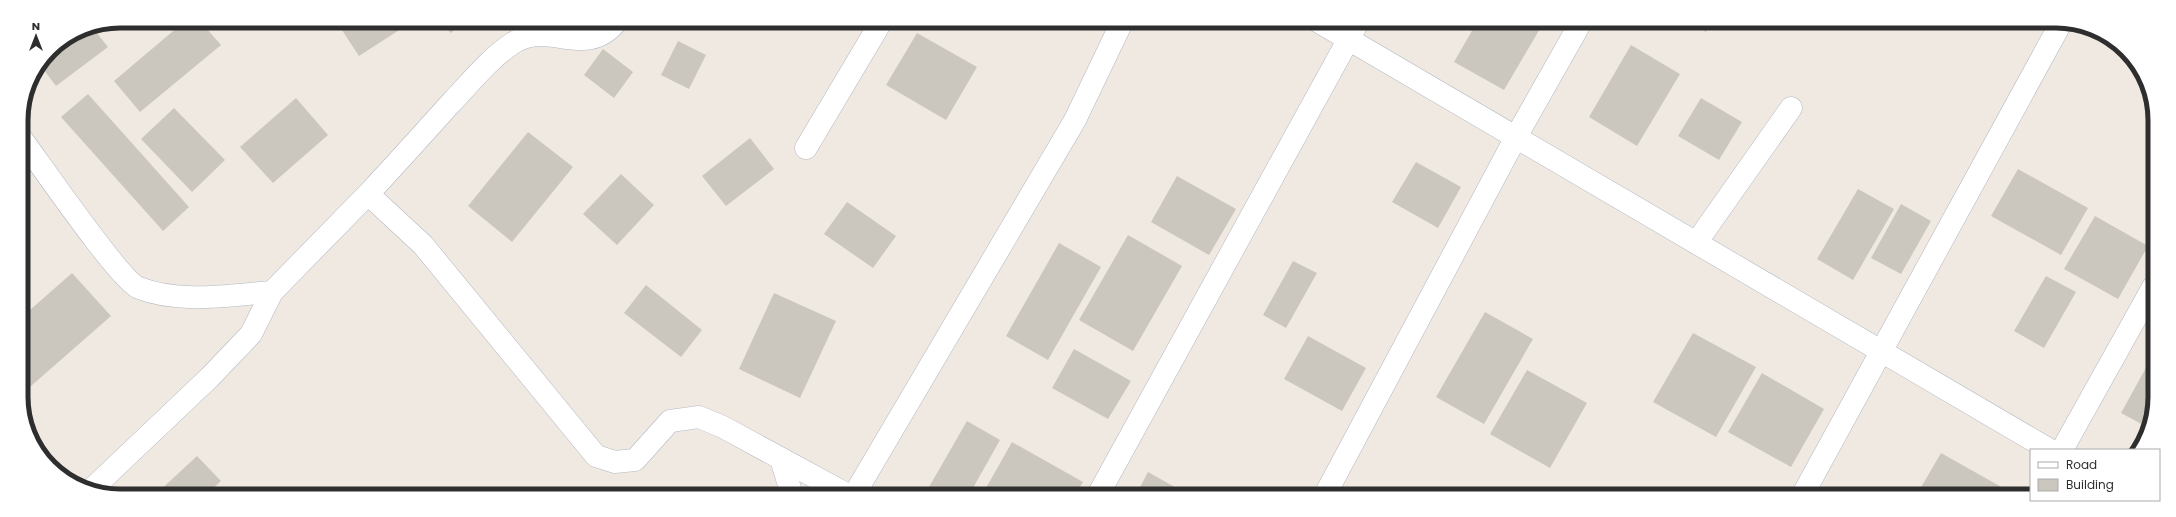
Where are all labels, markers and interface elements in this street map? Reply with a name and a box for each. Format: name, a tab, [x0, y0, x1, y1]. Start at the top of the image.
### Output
north arrow	[16, 16, 56, 56]
text: N	[32, 18, 40, 34]
legend	[2030, 449, 2160, 501]
text: Road	[2066, 456, 2097, 473]
text: Building	[2066, 476, 2114, 493]

